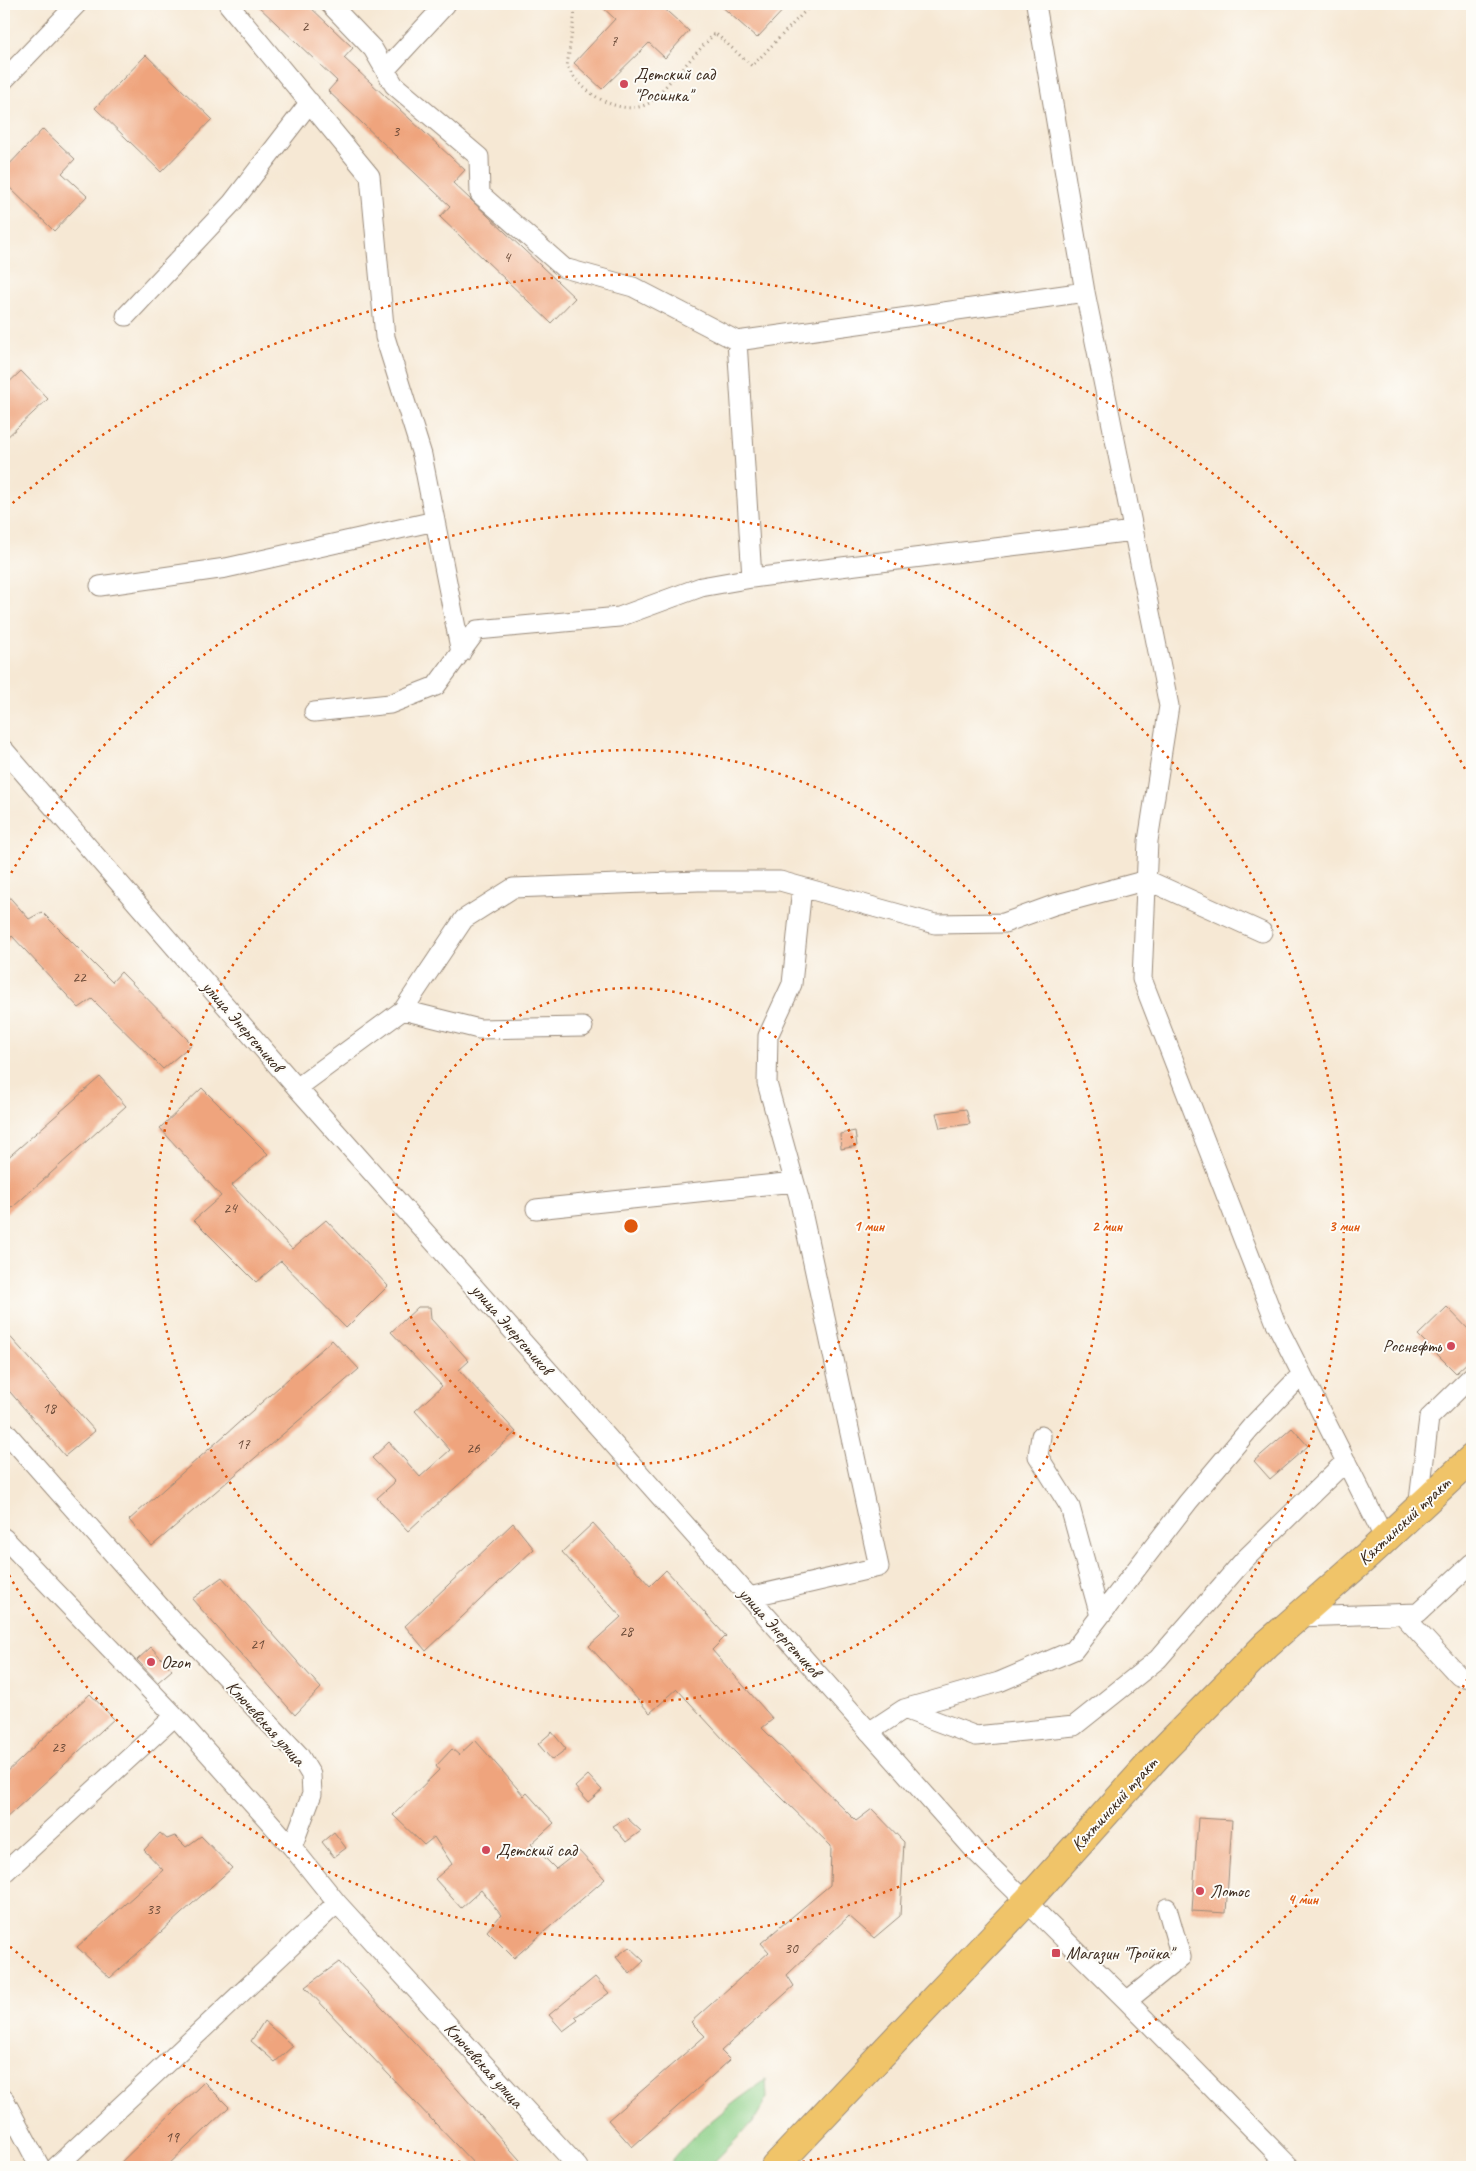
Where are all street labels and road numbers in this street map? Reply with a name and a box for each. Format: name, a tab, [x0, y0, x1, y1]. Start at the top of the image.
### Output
street label: улица Энергетиков	[197, 975, 290, 1078]
street label: улица Энергетиков	[466, 1278, 559, 1381]
street label: Кяхтинский тракт	[1353, 1471, 1456, 1570]
street label: улица Энергетиков	[733, 1582, 828, 1684]
street label: Ключевская улица	[222, 1676, 311, 1771]
street label: Кяхтинский тракт	[1066, 1751, 1163, 1856]
street label: Ключевская улица	[440, 2018, 529, 2113]

